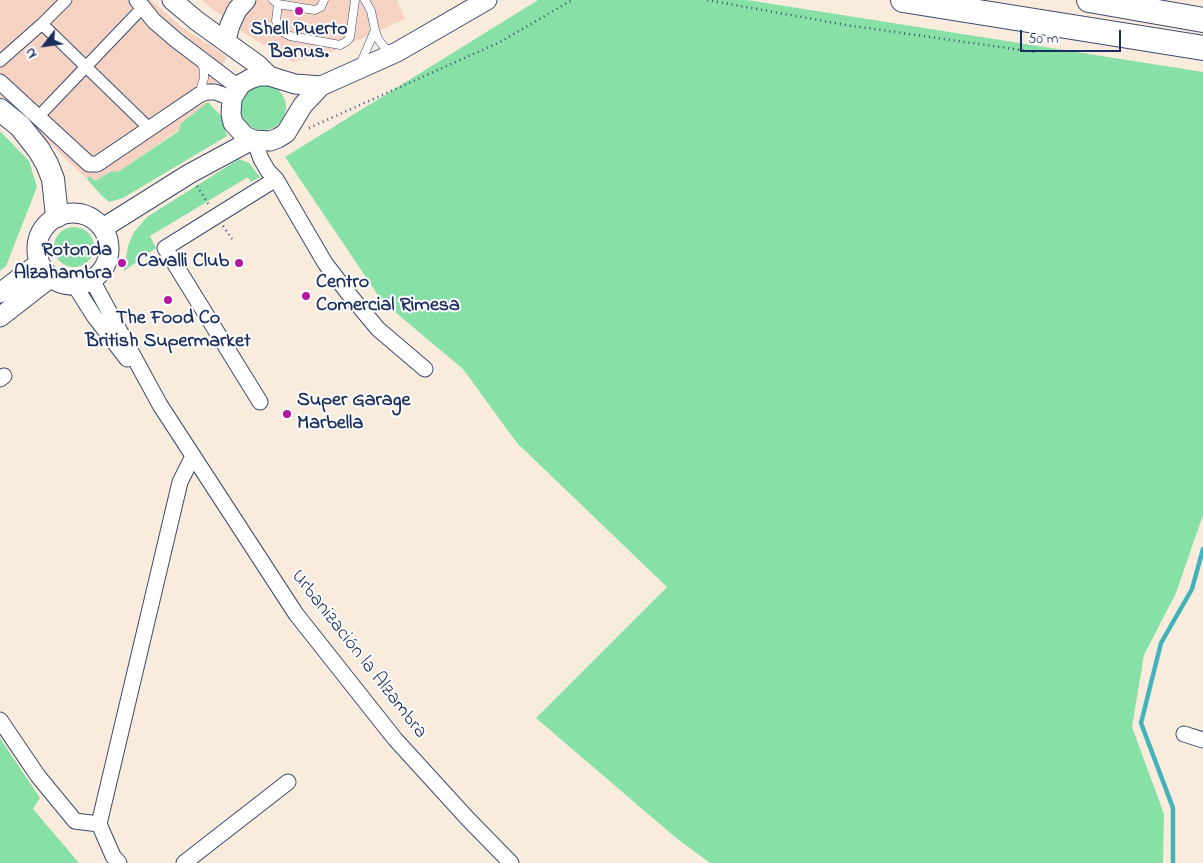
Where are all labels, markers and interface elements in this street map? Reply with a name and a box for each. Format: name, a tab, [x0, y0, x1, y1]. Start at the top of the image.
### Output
marker: Shell Puerto Banus.	[293, 5, 305, 17]
place label: Shell Puerto Banus.	[250, 19, 348, 66]
north arrow	[20, 20, 70, 70]
scale bar	[1023, 20, 1124, 52]
text: 50 m	[1028, 28, 1058, 50]
text: N	[20, 43, 43, 62]
place label: Rotonda Alzahambra	[14, 240, 112, 287]
place label: Cavalli Club	[137, 251, 229, 275]
marker: Rotonda Alzahambra	[116, 257, 128, 269]
marker: Cavalli Club	[233, 257, 245, 269]
place label: Centro Comercial Rimesa	[316, 272, 460, 319]
marker: Centro Comercial Rimesa	[300, 290, 312, 302]
marker: The Food Co British Supermarket	[162, 294, 174, 306]
place label: The Food Co British Supermarket	[85, 308, 251, 355]
place label: Super Garage Marbella	[297, 390, 411, 437]
marker: Super Garage Marbella	[281, 408, 293, 420]
street label: Urbanización la Alzambra	[285, 566, 431, 744]

